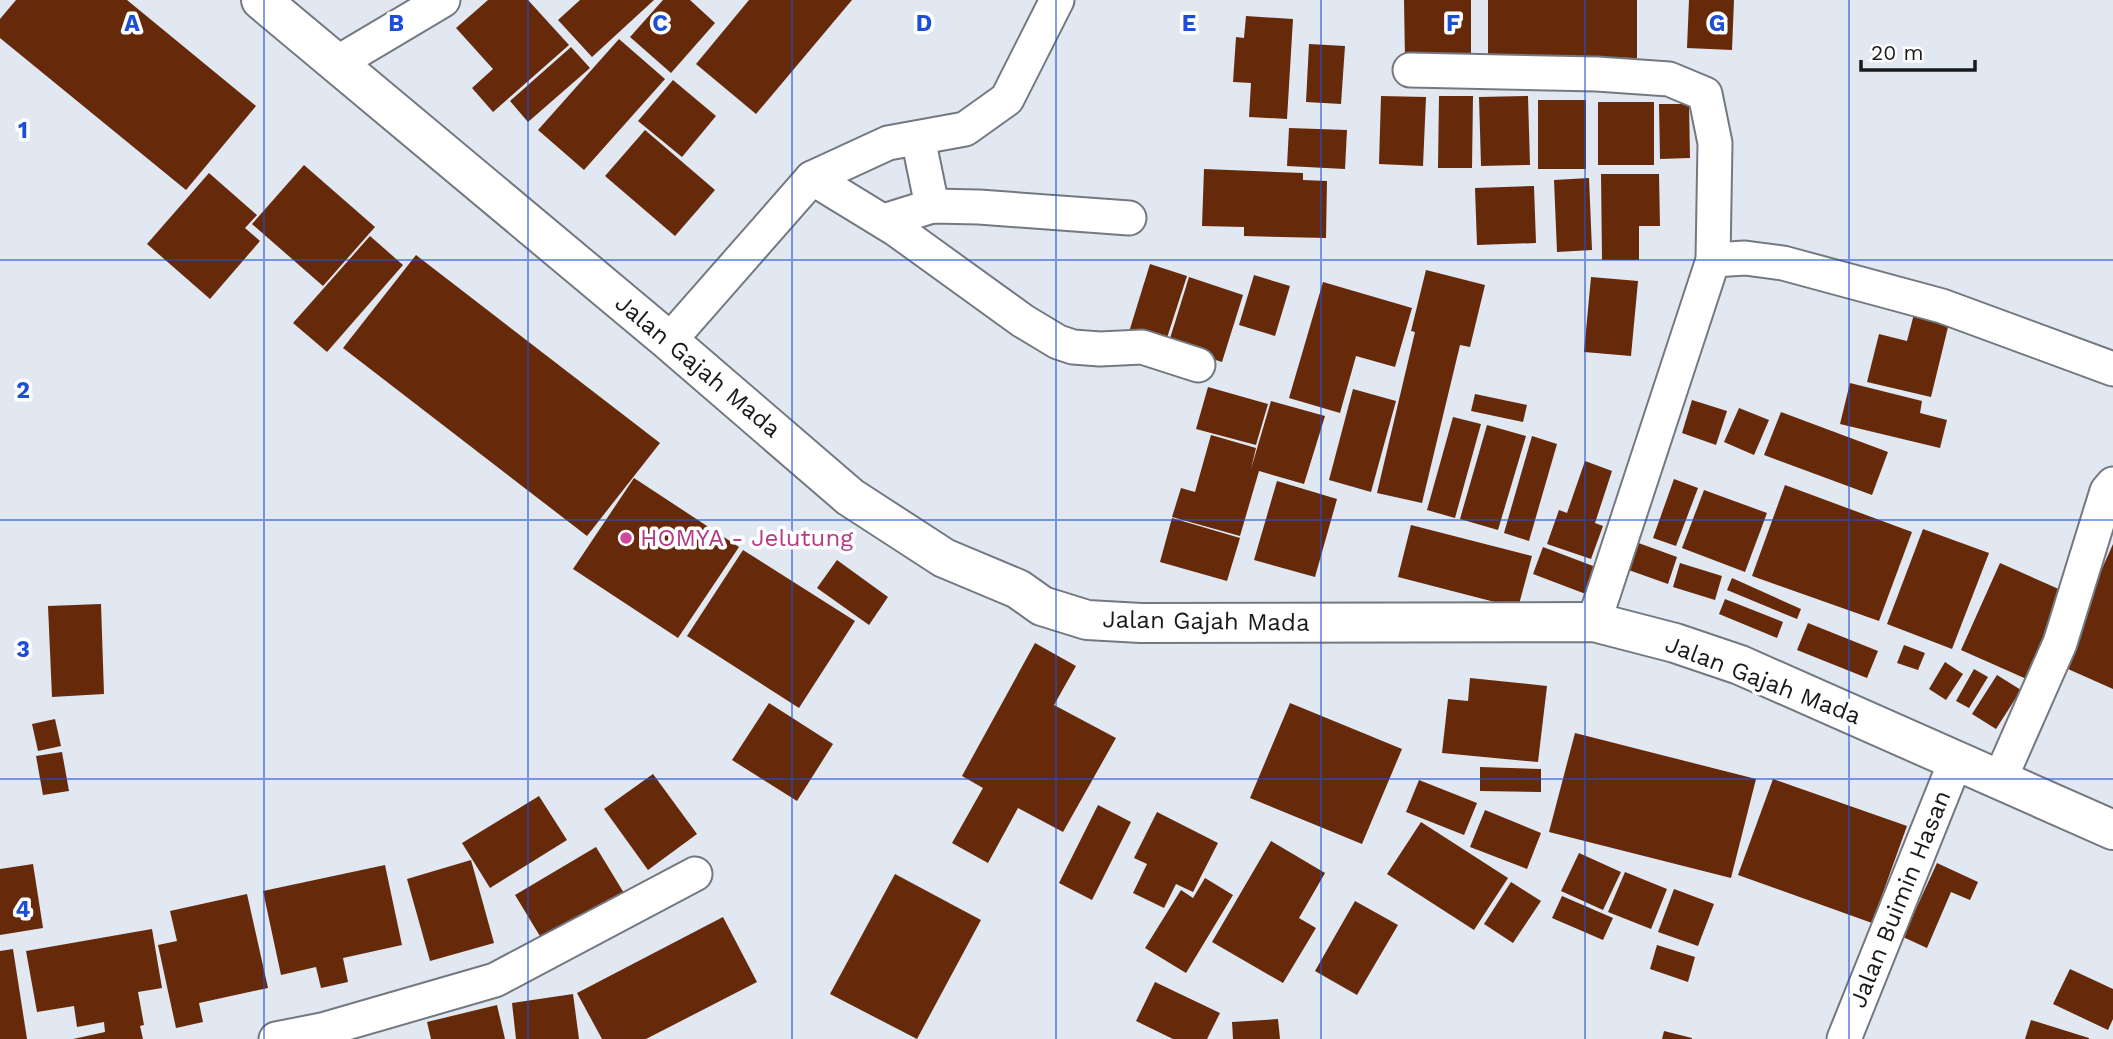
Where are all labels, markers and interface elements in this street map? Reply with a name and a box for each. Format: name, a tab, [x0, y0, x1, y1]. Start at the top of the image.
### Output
text: A	[124, 10, 140, 37]
text: B	[388, 10, 404, 37]
text: C	[652, 10, 668, 37]
text: D	[916, 10, 932, 37]
text: E	[1182, 10, 1196, 37]
text: F	[1446, 10, 1460, 37]
text: G	[1709, 10, 1725, 37]
scale bar	[1861, 28, 1975, 72]
text: 20 m	[1871, 40, 1923, 65]
text: 1	[18, 117, 28, 144]
street label: Jalan Gajah Mada	[610, 289, 786, 443]
text: 2	[16, 377, 30, 404]
place label: HOMYA - Jelutung	[640, 524, 853, 552]
marker: HOMYA - Jelutung	[618, 530, 634, 546]
street label: Jalan Gajah Mada	[1102, 605, 1310, 637]
street label: Jalan Gajah Mada	[1661, 630, 1865, 730]
text: 3	[16, 636, 30, 663]
street label: Jalan Buimin Hasan	[1844, 786, 1956, 1012]
text: 4	[16, 896, 31, 923]

